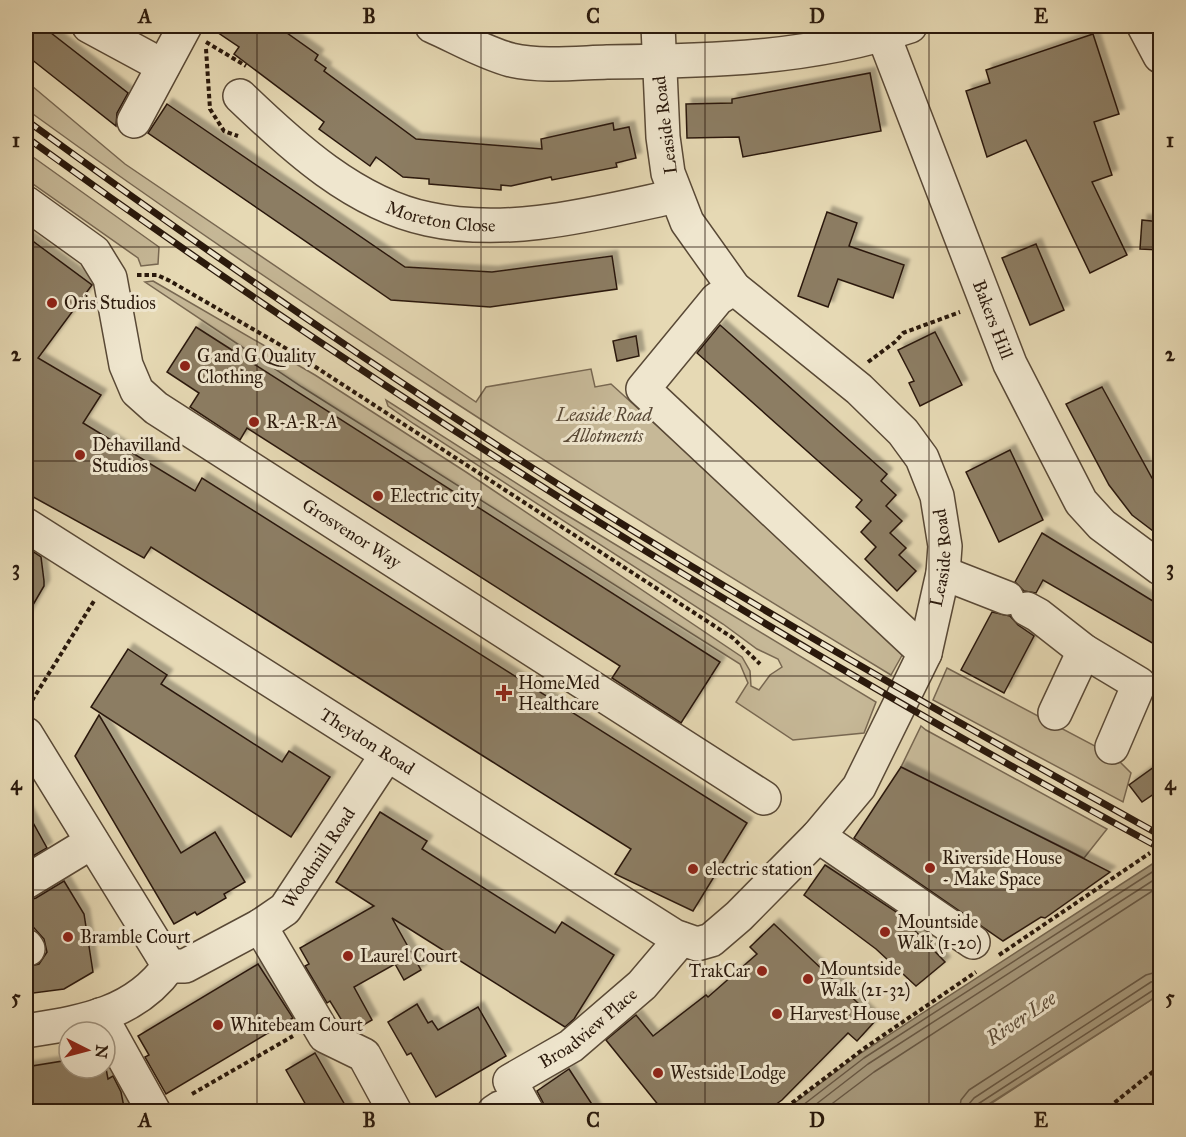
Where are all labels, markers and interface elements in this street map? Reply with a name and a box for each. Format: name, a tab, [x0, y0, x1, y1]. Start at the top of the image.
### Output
text: A	[136, 4, 152, 28]
text: B	[362, 4, 376, 28]
text: C	[586, 4, 600, 28]
text: D	[809, 4, 825, 28]
text: E	[1034, 4, 1049, 28]
street label: Leaside Road	[648, 75, 682, 175]
text: 1	[12, 128, 20, 152]
text: 1	[1166, 128, 1174, 152]
street label: Moreton Close	[383, 196, 496, 236]
street label: Bakers Hill	[968, 277, 1018, 362]
place label: Oris Studios	[64, 292, 156, 314]
marker: Oris Studios	[45, 296, 59, 310]
text: 2	[11, 342, 22, 366]
text: 2	[1165, 342, 1176, 366]
place label: G and G Quality Clothing	[197, 345, 316, 389]
marker: G and G Quality Clothing	[178, 359, 192, 373]
park label: Leaside Road Allotments	[555, 404, 653, 447]
place label: R-A-R-A	[266, 411, 338, 433]
marker: R-A-R-A	[247, 415, 261, 429]
place label: Dehavilland Studios	[92, 434, 181, 477]
marker: Dehavilland Studios	[73, 448, 87, 462]
place label: Electric city	[390, 485, 480, 507]
marker: Electric city	[371, 489, 385, 503]
street label: Grosvenor Way	[298, 494, 406, 574]
street label: Leaside Road	[925, 507, 956, 609]
text: 3	[12, 556, 20, 581]
text: 3	[1166, 556, 1174, 581]
place label: HomeMed Healthcare	[518, 672, 600, 715]
marker: HomeMed Healthcare	[495, 684, 513, 702]
street label: Theydon Road	[316, 703, 419, 780]
text: 4	[10, 771, 22, 796]
text: 4	[1164, 771, 1176, 796]
street label: Woodmill Road	[278, 803, 360, 912]
place label: Riverside House - Make Space	[942, 847, 1062, 890]
place label: electric station	[705, 858, 813, 880]
marker: Riverside House - Make Space	[923, 861, 937, 875]
marker: electric station	[686, 862, 700, 876]
place label: Mountside Walk (1-20)	[897, 911, 982, 955]
marker: Mountside Walk (1-20)	[878, 925, 892, 939]
place label: Bramble Court	[80, 926, 191, 948]
marker: Bramble Court	[61, 930, 75, 944]
place label: Laurel Court	[360, 945, 458, 967]
marker: Laurel Court	[341, 949, 355, 963]
place label: Mountside Walk (21-32)	[820, 958, 910, 1002]
place label: TrakCar	[689, 960, 750, 982]
marker: TrakCar	[755, 964, 769, 978]
marker: Mountside Walk (21-32)	[801, 972, 815, 986]
street label: Broadview Place	[535, 983, 642, 1073]
text: 5	[11, 985, 21, 1009]
text: 5	[1165, 985, 1175, 1009]
water label: River Lee	[981, 986, 1061, 1051]
place label: Harvest House	[789, 1003, 900, 1025]
marker: Harvest House	[770, 1007, 784, 1021]
place label: Whitebeam Court	[230, 1014, 364, 1036]
marker: Whitebeam Court	[211, 1018, 225, 1032]
north arrow	[57, 1020, 117, 1080]
text: N	[91, 1044, 112, 1060]
place label: Westside Lodge	[670, 1062, 786, 1085]
marker: Westside Lodge	[651, 1066, 665, 1080]
text: A	[136, 1108, 152, 1132]
text: B	[362, 1108, 376, 1132]
text: C	[586, 1108, 600, 1132]
text: D	[809, 1108, 825, 1132]
text: E	[1034, 1108, 1049, 1132]

